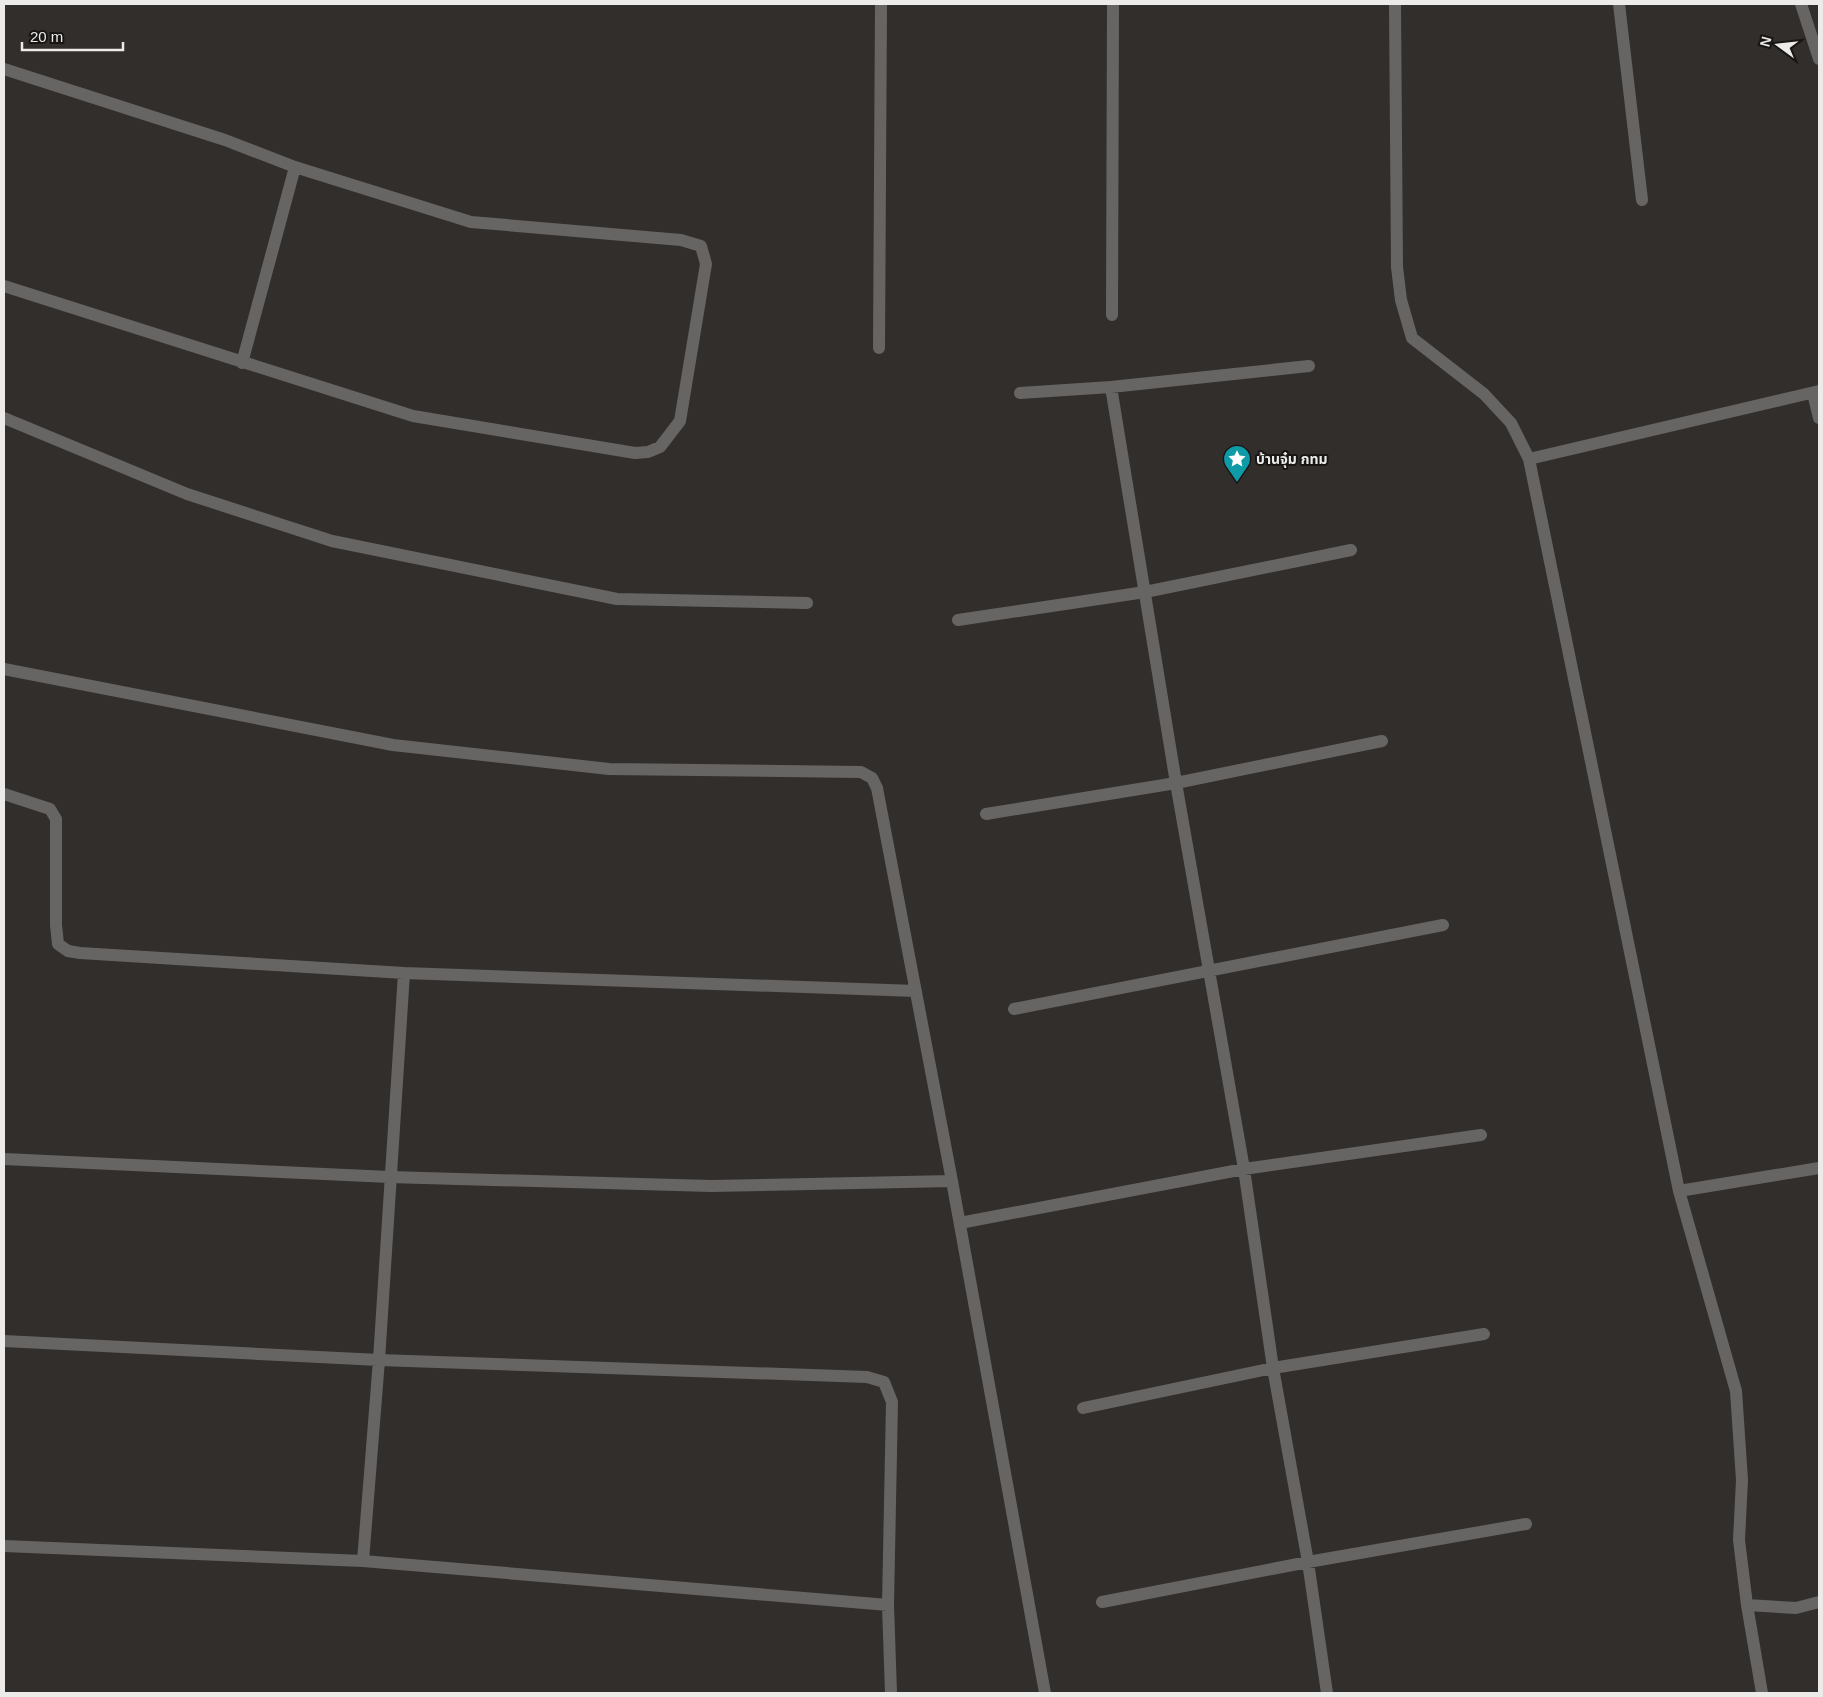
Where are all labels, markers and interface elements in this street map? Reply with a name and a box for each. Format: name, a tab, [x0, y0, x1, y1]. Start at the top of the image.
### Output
scale bar	[22, 20, 124, 52]
north arrow	[1753, 20, 1803, 70]
text: 20 m	[30, 28, 63, 45]
text: N	[1756, 35, 1774, 49]
place icon: บ้านจุ๋ม กทม	[1222, 444, 1252, 483]
place label: บ้านจุ๋ม กทม	[1256, 451, 1328, 468]

